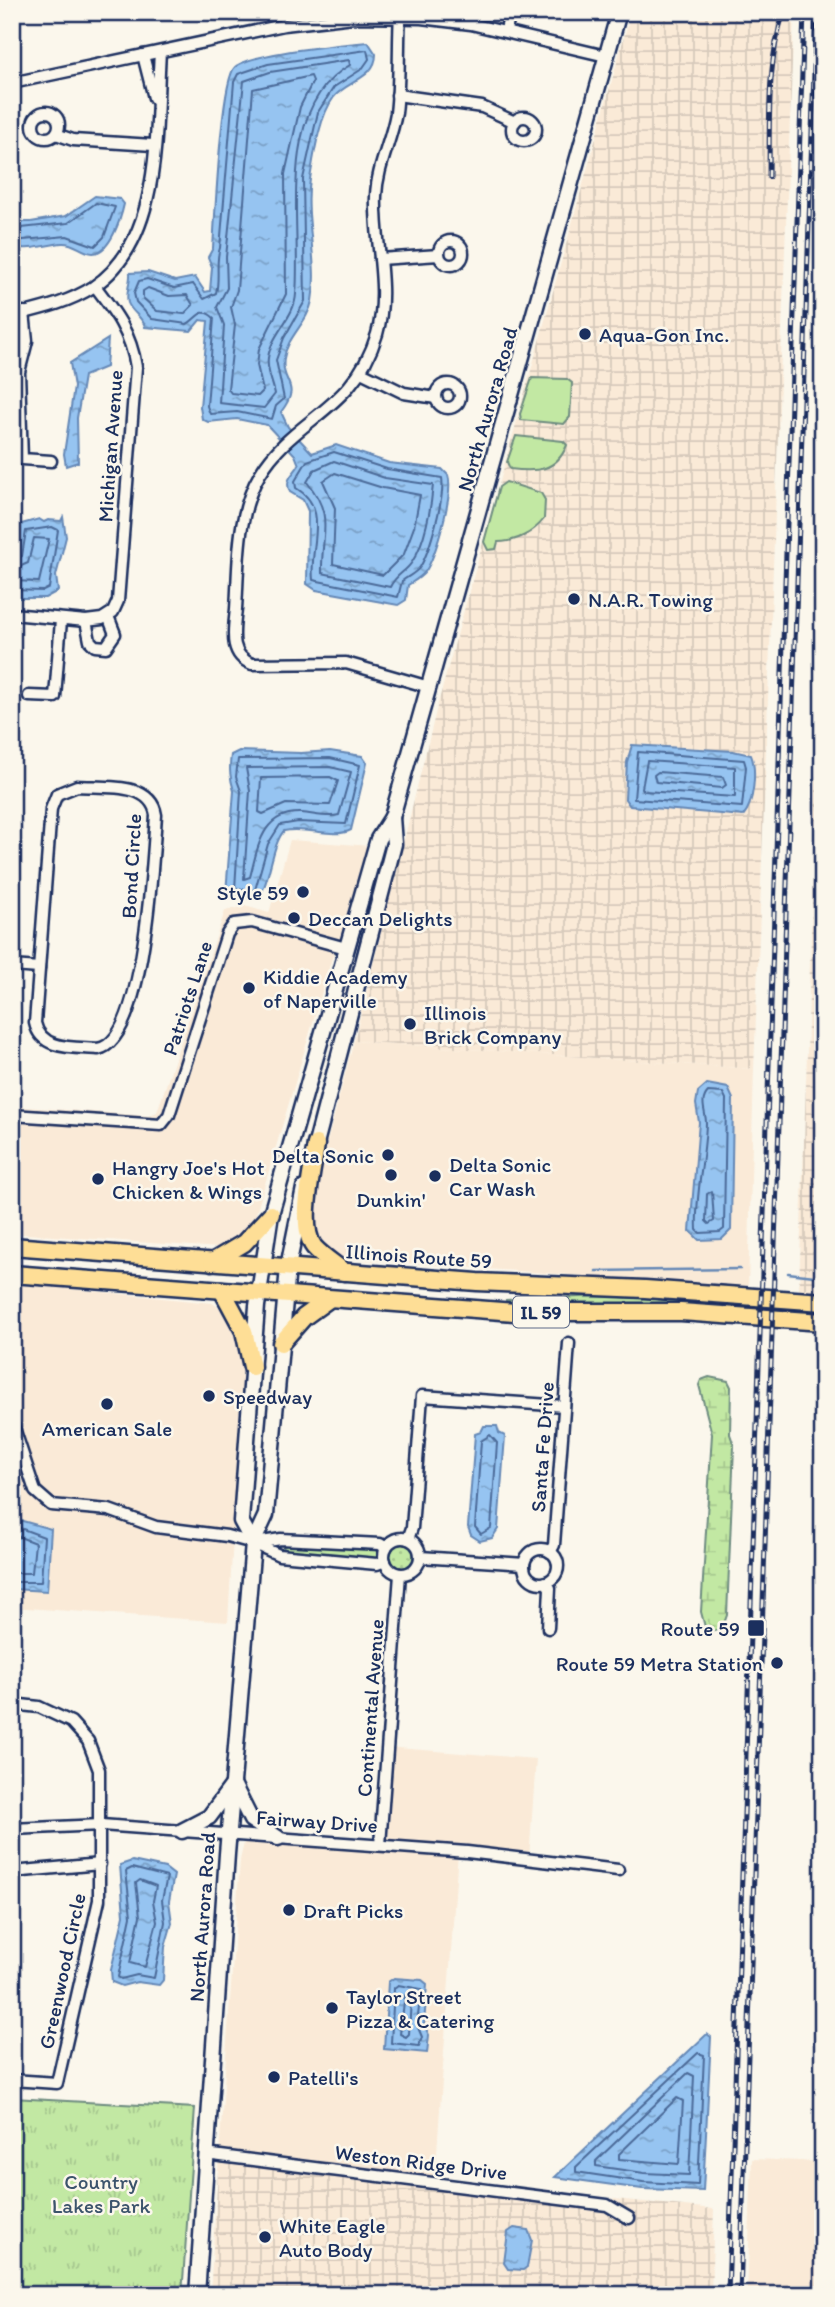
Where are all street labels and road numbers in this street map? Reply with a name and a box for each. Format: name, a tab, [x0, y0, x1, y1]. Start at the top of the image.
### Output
street label: North Aurora Road	[452, 323, 523, 494]
street label: Michigan Avenue	[92, 369, 128, 523]
street label: Bond Circle	[116, 813, 146, 919]
street label: Patriots Lane	[157, 938, 217, 1058]
street label: Illinois Route 59	[345, 1238, 493, 1274]
road number: IL 59	[513, 1296, 569, 1328]
street label: Santa Fe Drive	[525, 1381, 559, 1513]
street label: Continental Avenue	[351, 1618, 389, 1798]
street label: Fairway Drive	[255, 1804, 379, 1838]
street label: North Aurora Road	[184, 1831, 220, 2003]
street label: Greenwood Circle	[33, 1891, 91, 2051]
street label: Weston Ridge Drive	[333, 2139, 509, 2185]

